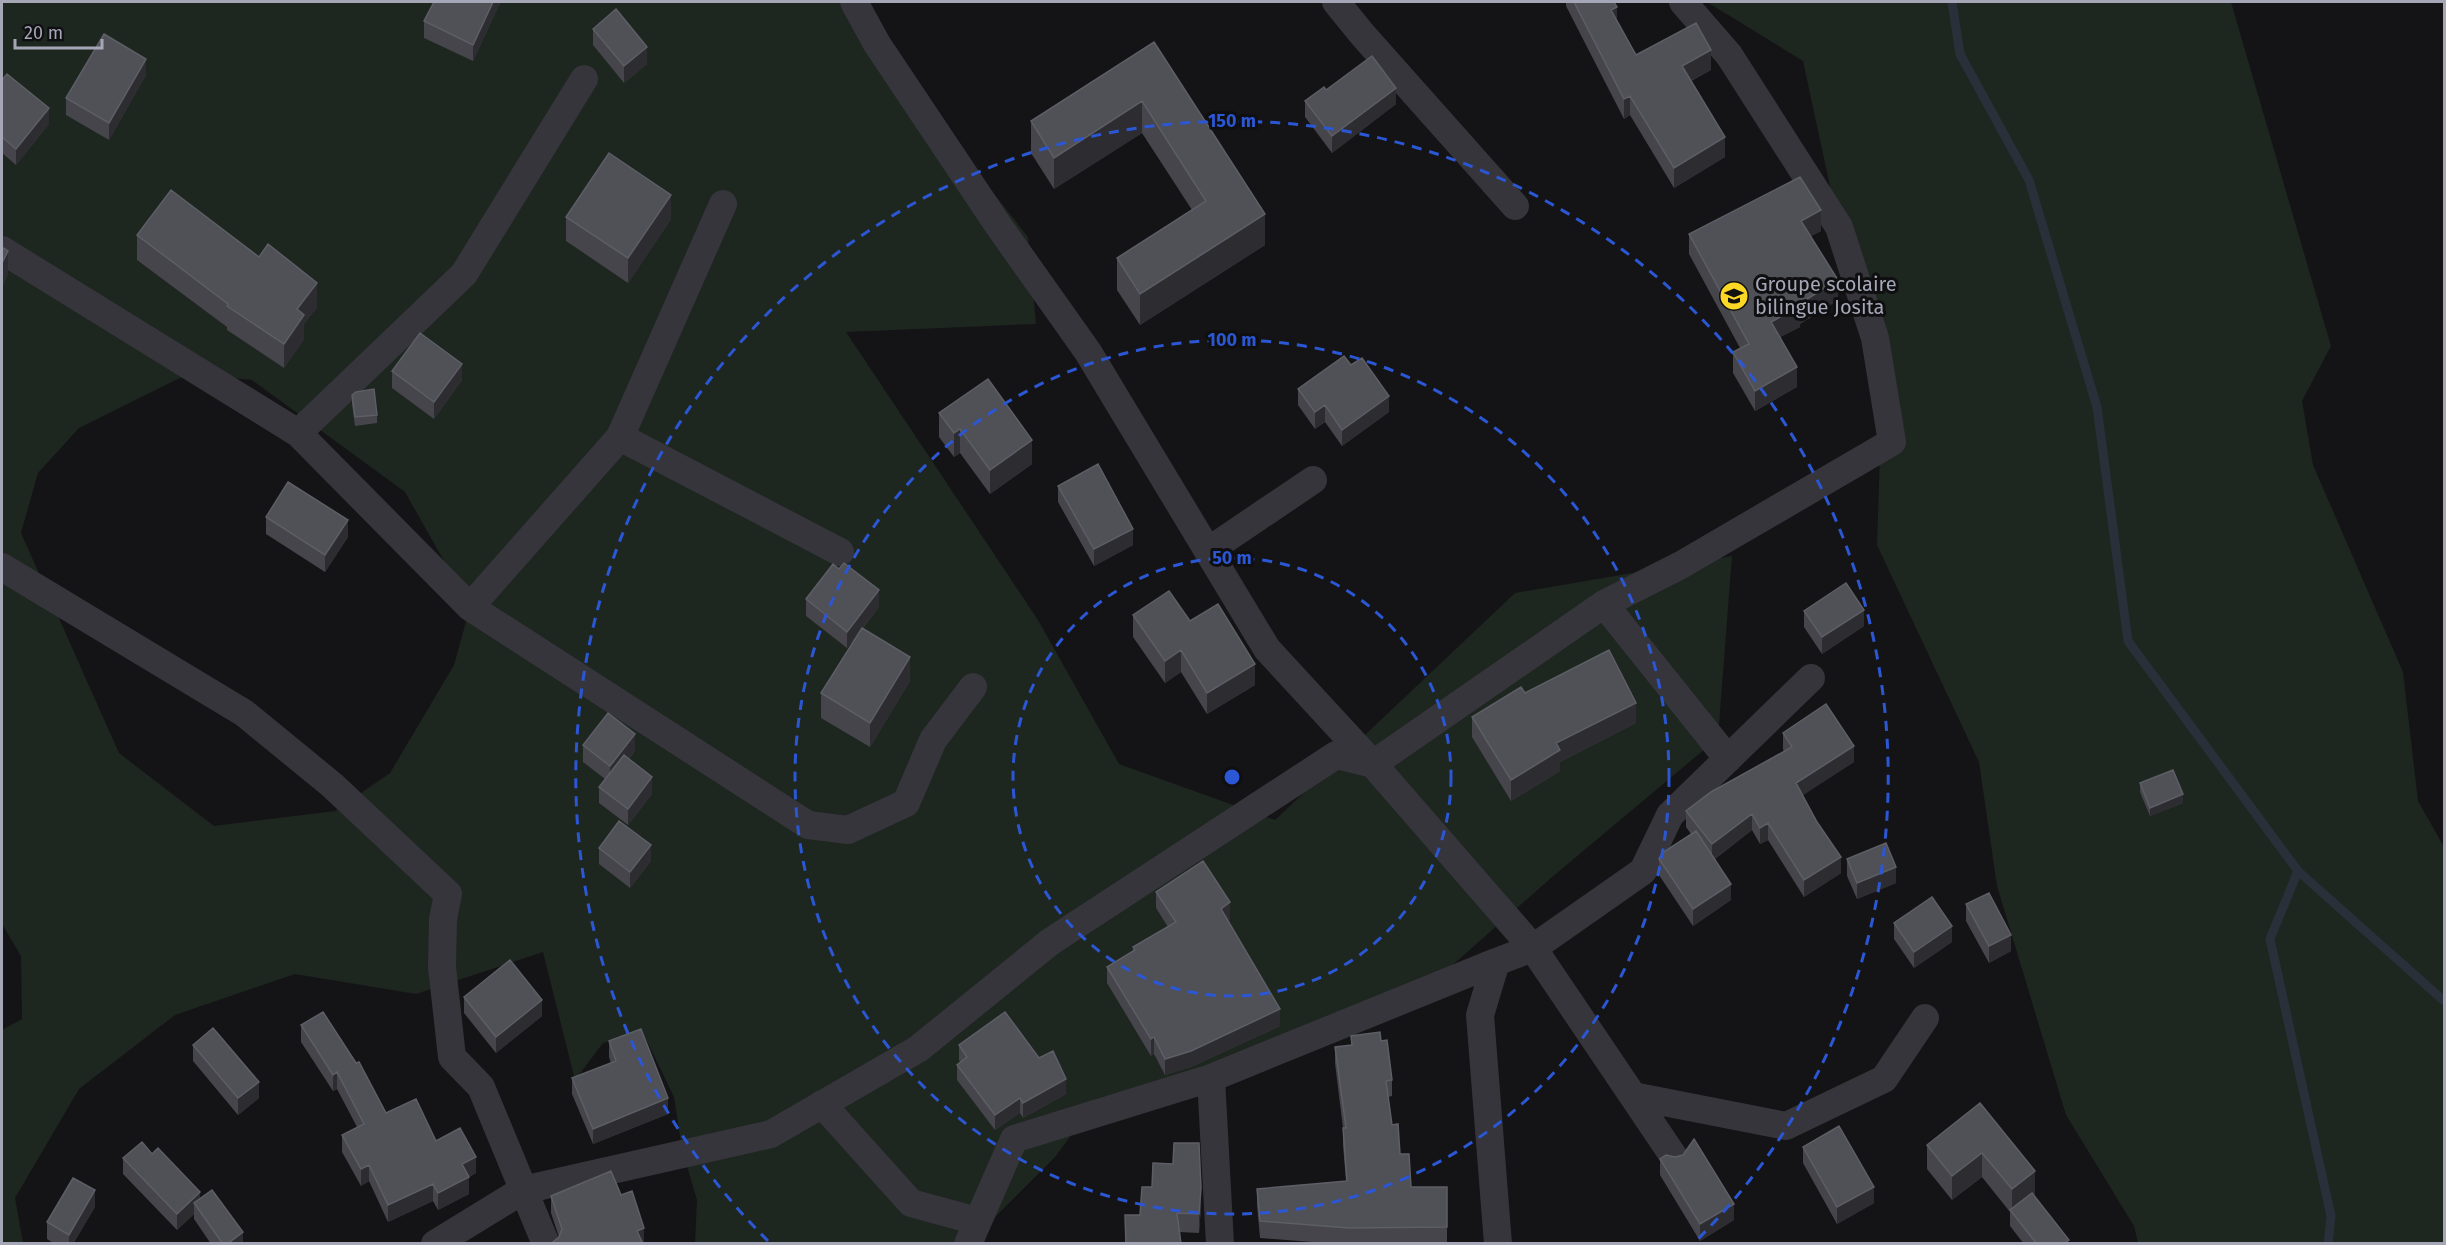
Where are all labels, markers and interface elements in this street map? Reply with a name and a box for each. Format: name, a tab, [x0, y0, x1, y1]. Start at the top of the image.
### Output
scale bar	[15, 12, 102, 50]
text: 20 m	[24, 22, 63, 44]
text: 150 m	[1208, 110, 1256, 132]
place label: Groupe scolaire bilingue Josita	[1755, 272, 1897, 319]
school or university icon: Groupe scolaire bilingue Josita	[1718, 280, 1750, 312]
text: 100 m	[1208, 329, 1256, 351]
text: 50 m	[1212, 547, 1252, 569]
centre of rings	[1222, 767, 1242, 787]

